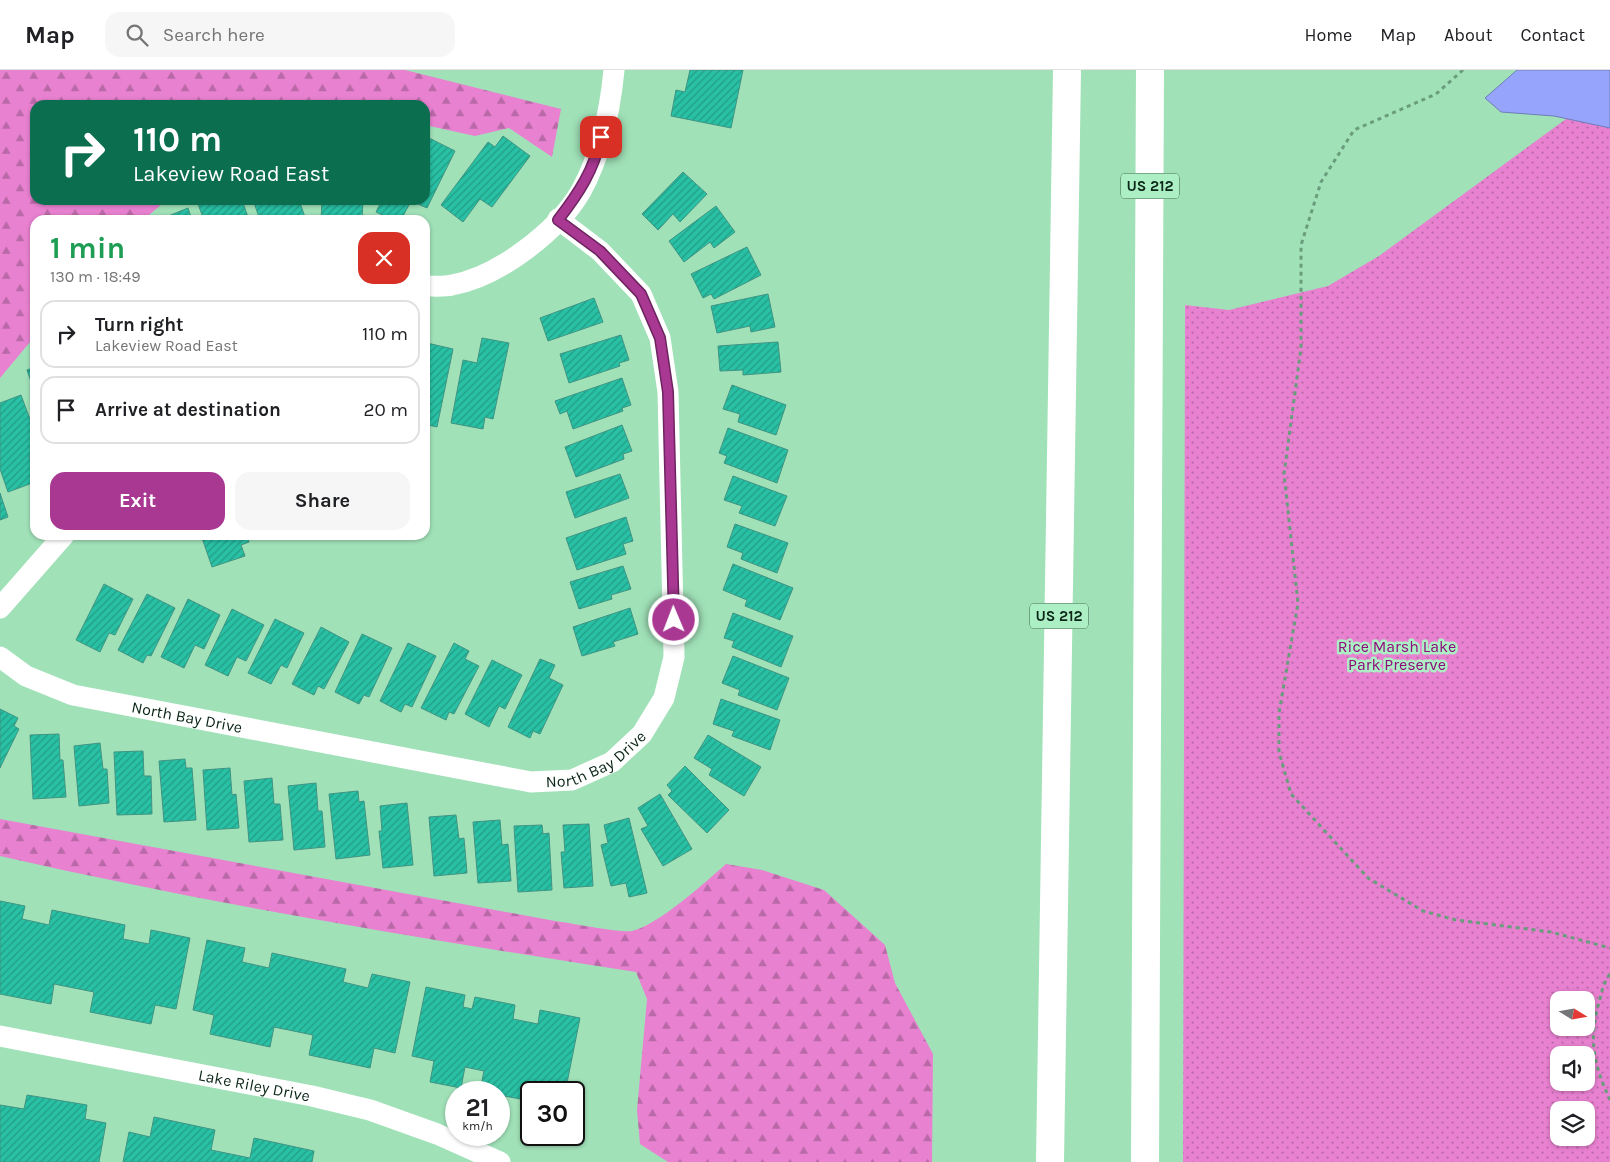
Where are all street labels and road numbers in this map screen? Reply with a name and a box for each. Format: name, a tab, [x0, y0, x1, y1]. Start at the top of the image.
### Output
road number: US 212	[1121, 174, 1179, 198]
road number: US 212	[1030, 604, 1088, 628]
street label: North Bay Drive	[130, 697, 244, 736]
street label: North Bay Drive	[545, 726, 649, 791]
street label: Lake Riley Drive	[197, 1065, 312, 1105]

